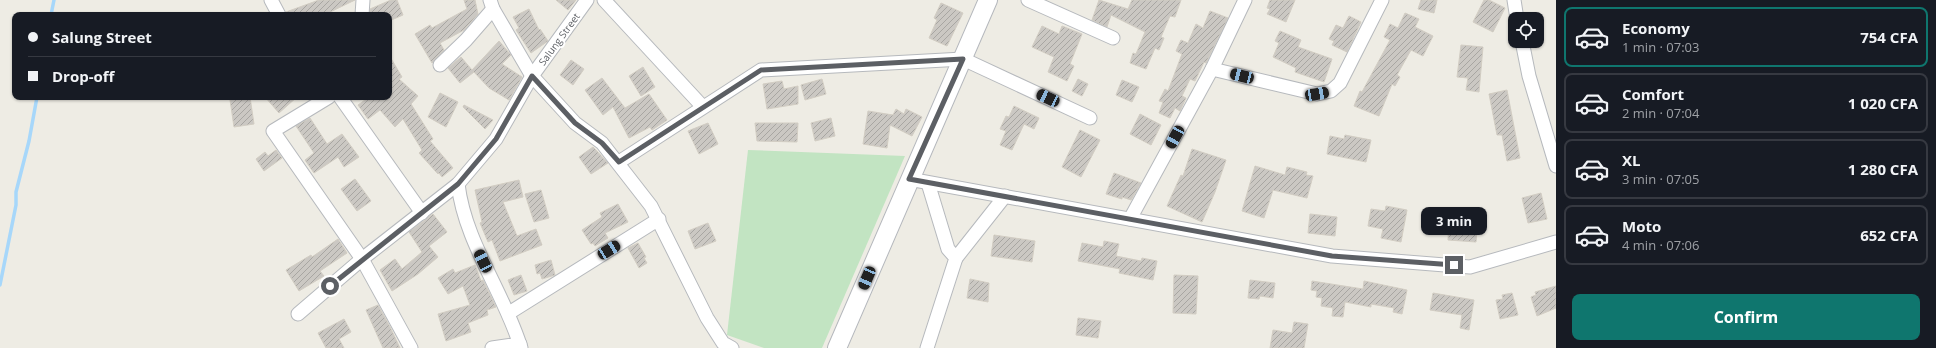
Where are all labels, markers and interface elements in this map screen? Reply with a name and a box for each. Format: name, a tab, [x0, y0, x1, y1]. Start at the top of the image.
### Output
street label: Salung Street	[535, 10, 583, 68]
map controls	[1508, 12, 1544, 48]
button: locate	[1508, 12, 1544, 48]
text: Economy	[1622, 18, 1690, 38]
icon: car	[1574, 19, 1610, 55]
text: Salung Street	[52, 27, 152, 47]
text: 754 CFA	[1860, 27, 1918, 47]
text: 1 min · 07:03	[1622, 38, 1699, 56]
text: Drop-off	[52, 66, 114, 86]
car	[1229, 67, 1255, 85]
text: Comfort	[1622, 84, 1684, 104]
icon: car	[1574, 85, 1610, 121]
car	[1304, 86, 1330, 102]
car	[1035, 87, 1061, 109]
text: 1 020 CFA	[1848, 93, 1918, 113]
text: 2 min · 07:04	[1622, 104, 1699, 122]
car	[1164, 124, 1186, 150]
text: XL	[1622, 150, 1640, 170]
icon: car	[1574, 151, 1610, 187]
text: 1 280 CFA	[1848, 159, 1918, 179]
text: 3 min · 07:05	[1622, 170, 1699, 188]
callout: 3 min	[1421, 207, 1487, 235]
text: 3 min	[1436, 212, 1472, 230]
text: Moto	[1622, 216, 1661, 236]
icon: car	[1574, 217, 1610, 253]
text: 652 CFA	[1860, 225, 1918, 245]
text: 4 min · 07:06	[1622, 236, 1699, 254]
car	[596, 239, 622, 261]
car	[472, 248, 494, 274]
route end	[1445, 256, 1463, 274]
car	[857, 265, 877, 291]
route start	[321, 277, 339, 295]
button: Confirm	[1572, 294, 1920, 340]

